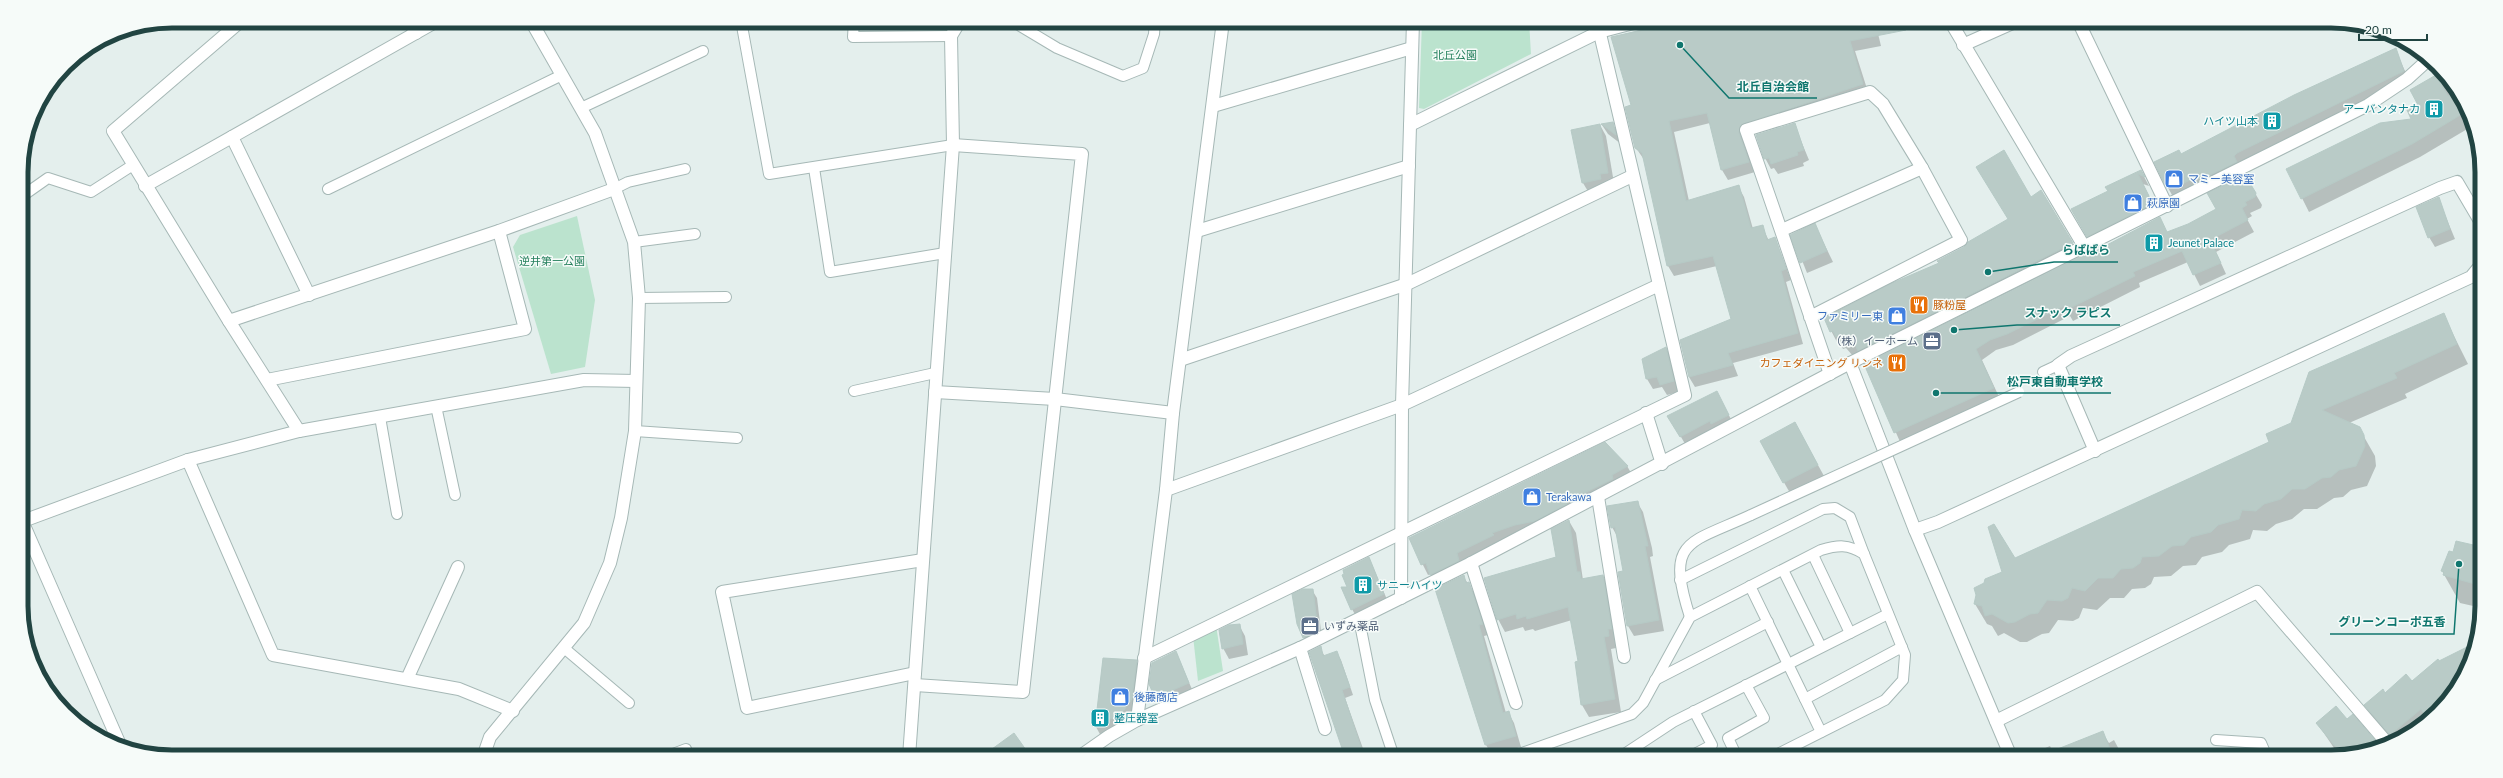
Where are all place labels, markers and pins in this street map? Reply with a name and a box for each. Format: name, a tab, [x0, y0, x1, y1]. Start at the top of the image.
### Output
callout: 北丘自治会館	[1729, 74, 1817, 98]
building icon: アーバンタナカ	[2423, 98, 2445, 120]
place label: アーバンタナカ	[2343, 102, 2420, 115]
building icon: ハイツ山本	[2261, 110, 2283, 132]
place label: ハイツ山本	[2203, 114, 2258, 127]
shop icon: マミー美容室	[2163, 168, 2185, 190]
place label: マミー美容室	[2188, 172, 2254, 185]
shop icon: 萩原園	[2122, 192, 2144, 214]
place label: 萩原園	[2147, 196, 2180, 209]
building icon: Jeunet Palace	[2143, 232, 2165, 254]
place label: Jeunet Palace	[2168, 236, 2234, 249]
callout: らぱぱら	[2054, 238, 2118, 262]
restaurant icon: 豚粉屋	[1908, 294, 1930, 316]
place label: 豚粉屋	[1933, 298, 1966, 311]
callout: スナック ラピス	[2017, 301, 2120, 325]
shop icon: ファミリー東	[1886, 305, 1908, 327]
place label: ファミリー東	[1817, 309, 1883, 322]
office icon: （株）イーホーム	[1921, 330, 1943, 352]
place label: （株）イーホーム	[1830, 334, 1918, 347]
restaurant icon: カフェダイニング リンネ	[1886, 352, 1908, 374]
place label: カフェダイニング リンネ	[1759, 356, 1883, 369]
callout: 松戸東自動車学校	[1999, 369, 2111, 393]
shop icon: Terakawa	[1521, 486, 1543, 508]
place label: Terakawa	[1546, 490, 1591, 503]
building icon: サニーハイツ	[1352, 574, 1374, 596]
place label: サニーハイツ	[1377, 578, 1443, 591]
callout: グリーンコーポ五香	[2330, 610, 2454, 634]
office icon: いずみ薬品	[1299, 615, 1321, 637]
place label: いずみ薬品	[1324, 619, 1379, 632]
shop icon: 後藤商店	[1109, 686, 1131, 708]
place label: 後藤商店	[1134, 690, 1178, 703]
building icon: 整圧器室	[1089, 707, 1111, 729]
place label: 整圧器室	[1114, 711, 1158, 724]

